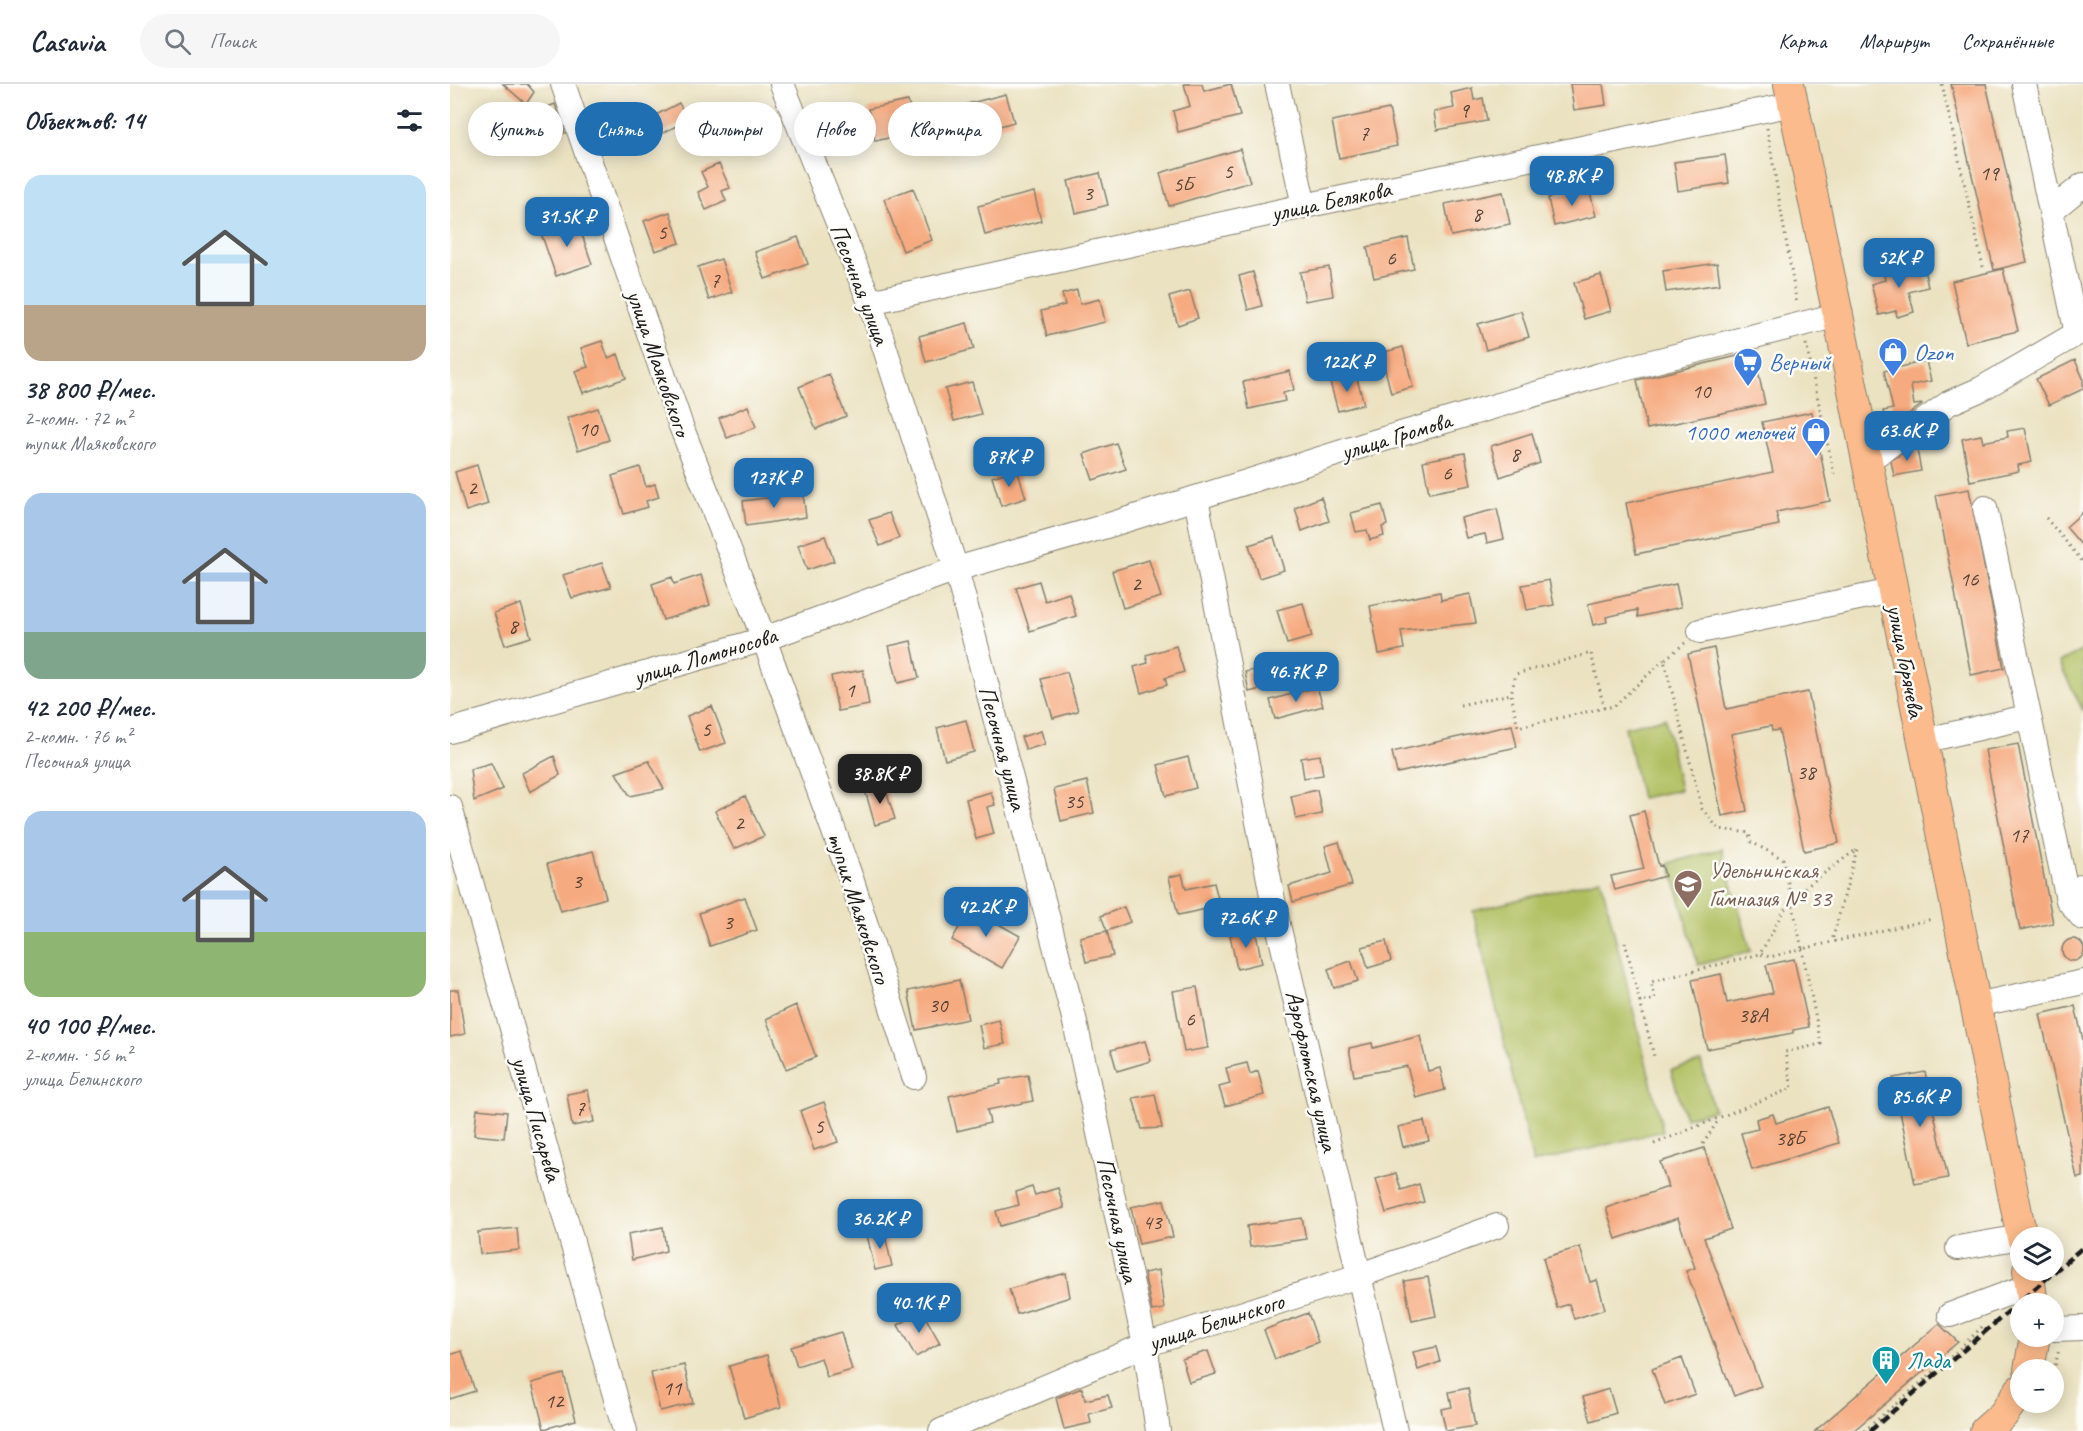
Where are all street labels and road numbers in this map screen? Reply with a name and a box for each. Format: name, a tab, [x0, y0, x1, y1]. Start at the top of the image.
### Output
street label: улица Белякова	[1266, 173, 1395, 229]
street label: Песочная улица	[823, 219, 897, 350]
street label: улица Маяковского	[619, 284, 699, 442]
street label: улица Громова	[1335, 404, 1457, 468]
street label: улица Горячева	[1880, 600, 1932, 722]
street label: улица Ломоносова	[628, 620, 781, 693]
street label: Песочная улица	[972, 683, 1034, 815]
street label: тупик Маяковского	[820, 829, 898, 989]
street label: Аэрофлотская улица	[1279, 988, 1345, 1156]
street label: улица Писарева	[504, 1051, 569, 1186]
street label: Песочная улица	[1090, 1155, 1146, 1287]
street label: улица Белинского	[1143, 1286, 1289, 1359]

